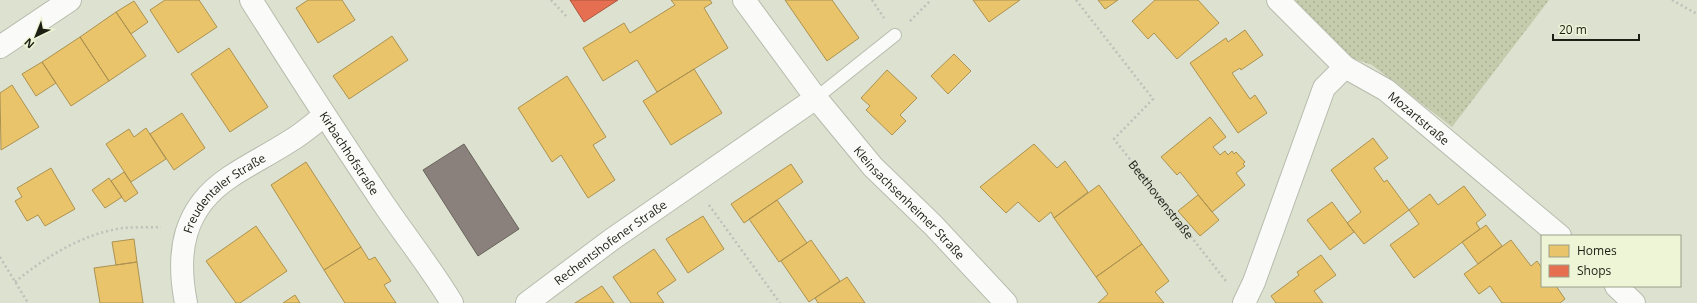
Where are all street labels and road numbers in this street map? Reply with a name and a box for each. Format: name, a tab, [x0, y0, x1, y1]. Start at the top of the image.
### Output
street label: Mozartstraße	[1385, 87, 1454, 149]
street label: Kirbachhofstraße	[316, 108, 384, 198]
street label: Kleinsachsenheimer Straße	[850, 142, 969, 263]
street label: Freudentaler Straße	[178, 149, 269, 235]
street label: Beethovenstraße	[1125, 156, 1198, 242]
street label: Rechentshofener Straße	[550, 195, 670, 289]

